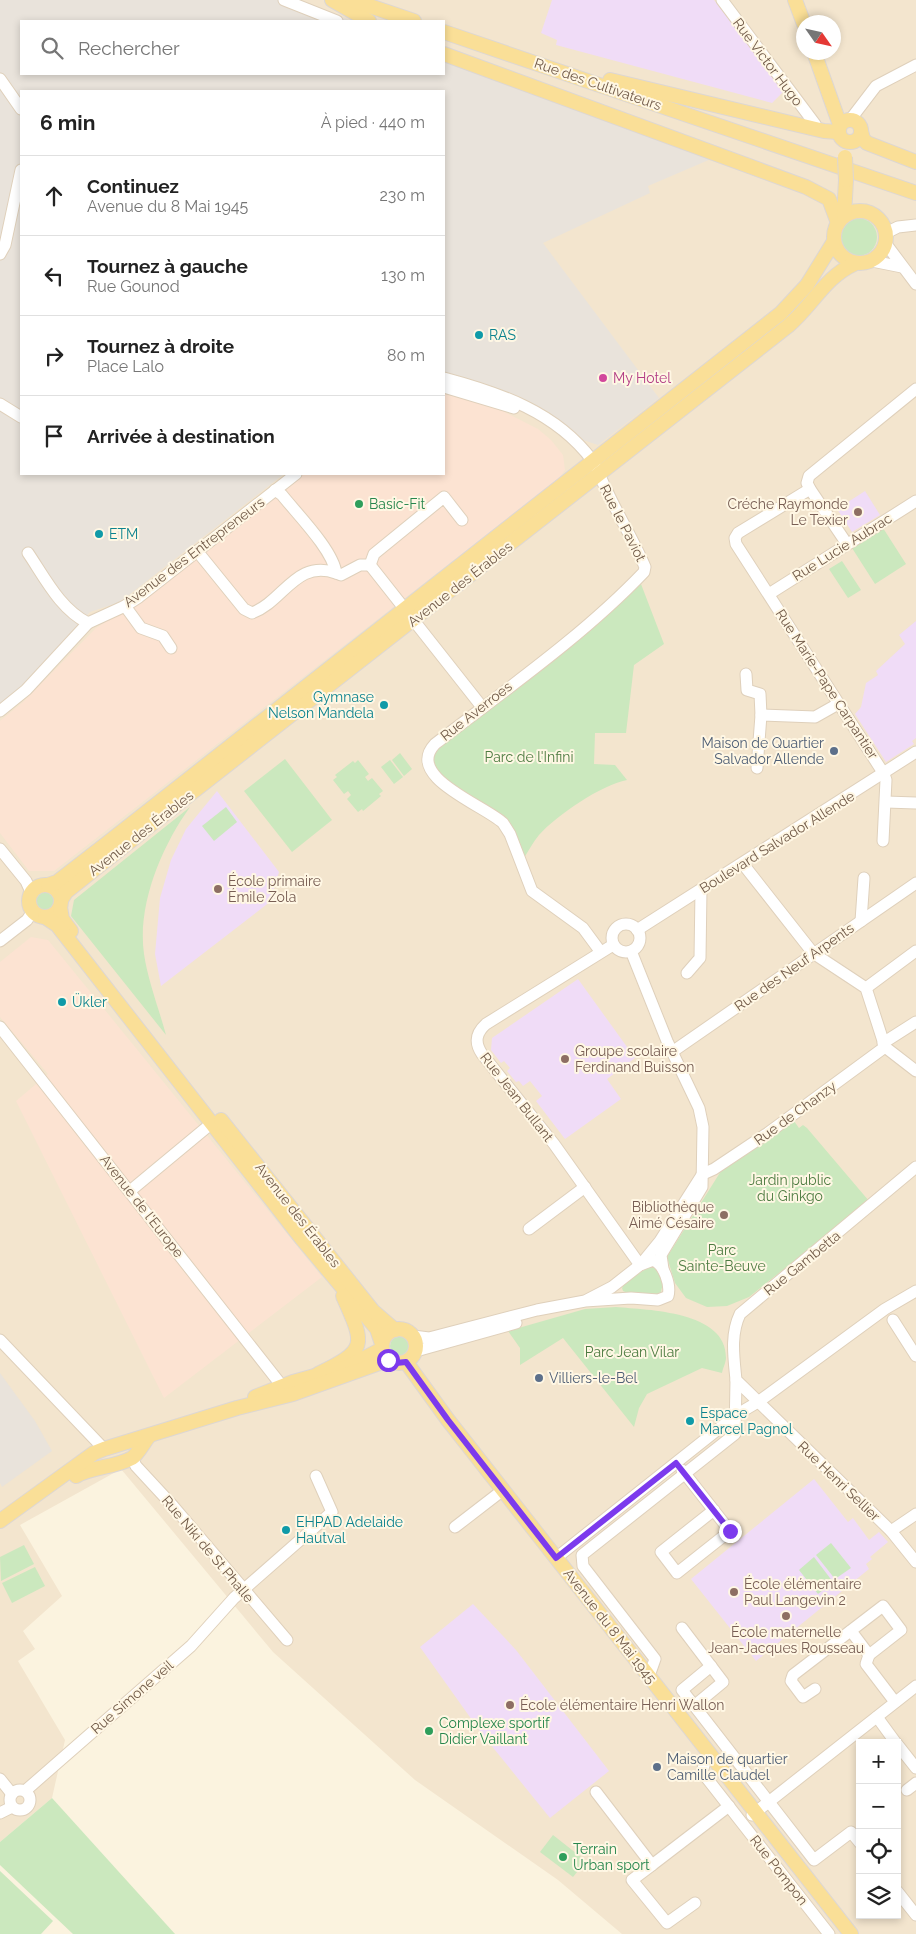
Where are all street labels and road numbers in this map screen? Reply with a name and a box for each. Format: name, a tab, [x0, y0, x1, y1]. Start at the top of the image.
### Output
street label: Rue Victor Hugo	[730, 15, 806, 109]
street label: Rue des Cultivateurs	[532, 55, 664, 113]
street label: Rue le Paviot	[597, 482, 649, 564]
street label: Avenue des Entrepreneurs	[120, 494, 268, 610]
street label: Rue Lucie Aubrac	[789, 510, 895, 584]
street label: Avenue des Érables	[404, 537, 516, 630]
street label: Rue Marie-Pape Carpantier	[773, 606, 881, 762]
street label: Rue Averroes	[437, 678, 515, 744]
street label: Avenue des Érables	[85, 786, 197, 879]
street label: Boulevard Salvador Allende	[697, 788, 857, 896]
street label: Rue des Neuf Arpents	[731, 920, 857, 1014]
street label: Rue Jean Bullant	[477, 1049, 557, 1145]
street label: Rue de Chanzy	[751, 1078, 840, 1148]
street label: Avenue de l'Europe	[97, 1151, 187, 1261]
street label: Avenue des Érables	[252, 1159, 345, 1271]
street label: Rue Gambetta	[761, 1227, 843, 1299]
street label: Rue Henri Sellier	[795, 1438, 883, 1524]
street label: Rue Niki de St Phalle	[159, 1492, 257, 1606]
street label: Avenue du 8 Mai 1945	[560, 1565, 660, 1687]
street label: Rue Simone veil	[88, 1657, 177, 1737]
street label: Rue Pompon	[747, 1832, 811, 1908]

